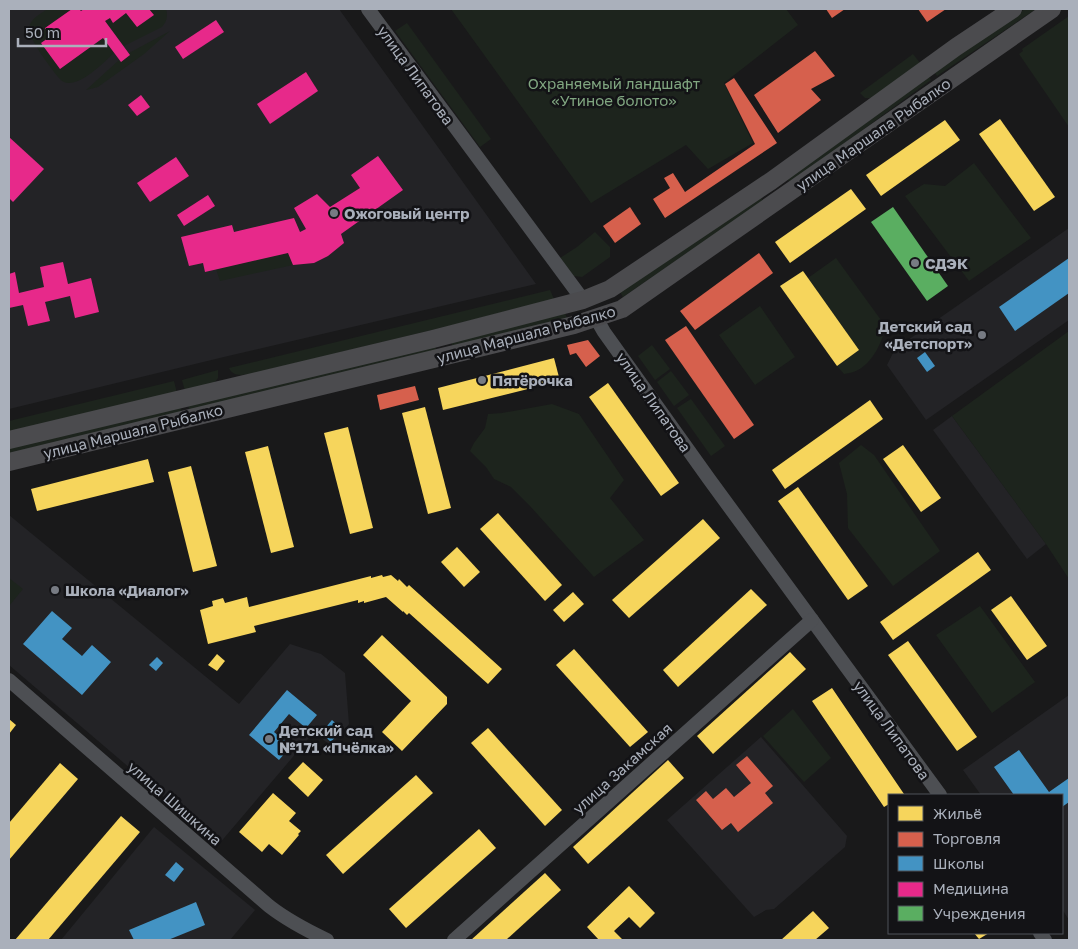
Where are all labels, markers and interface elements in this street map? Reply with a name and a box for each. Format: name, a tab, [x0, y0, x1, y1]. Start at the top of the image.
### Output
scale bar	[18, 15, 105, 47]
street label: улица Липатова	[374, 22, 458, 128]
text: 50 m	[25, 23, 60, 41]
park label: Охраняемый ландшафт «Утиное болото»	[528, 74, 701, 109]
street label: улица Маршала Рыбалко	[792, 74, 954, 194]
place label: Ожоговый центр	[344, 204, 470, 222]
marker: Ожоговый центр	[328, 207, 340, 219]
place label: СДЭК	[925, 254, 968, 272]
marker: СДЭК	[909, 257, 921, 269]
street label: улица Маршала Рыбалко	[435, 301, 617, 367]
place label: Детский сад «Детспорт»	[878, 317, 973, 352]
marker: Детский сад «Детспорт»	[976, 329, 988, 341]
street label: улица Липатова	[613, 348, 695, 456]
place label: Пятёрочка	[492, 371, 573, 389]
marker: Пятёрочка	[476, 374, 488, 386]
street label: улица Маршала Рыбалко	[41, 400, 225, 462]
place label: Школа «Диалог»	[65, 581, 189, 599]
marker: Школа «Диалог»	[49, 584, 61, 596]
street label: улица Липатова	[850, 677, 934, 783]
street label: улица Закамская	[569, 719, 675, 817]
place label: Детский сад №171 «Пчёлка»	[279, 721, 394, 756]
marker: Детский сад №171 «Пчёлка»	[263, 733, 275, 745]
street label: улица Шишкина	[124, 757, 226, 849]
legend	[888, 794, 1063, 934]
text: Жильё	[933, 804, 982, 822]
text: Торговля	[933, 829, 1001, 847]
text: Школы	[933, 854, 984, 872]
text: Медицина	[933, 879, 1009, 897]
text: Учреждения	[933, 904, 1025, 922]

